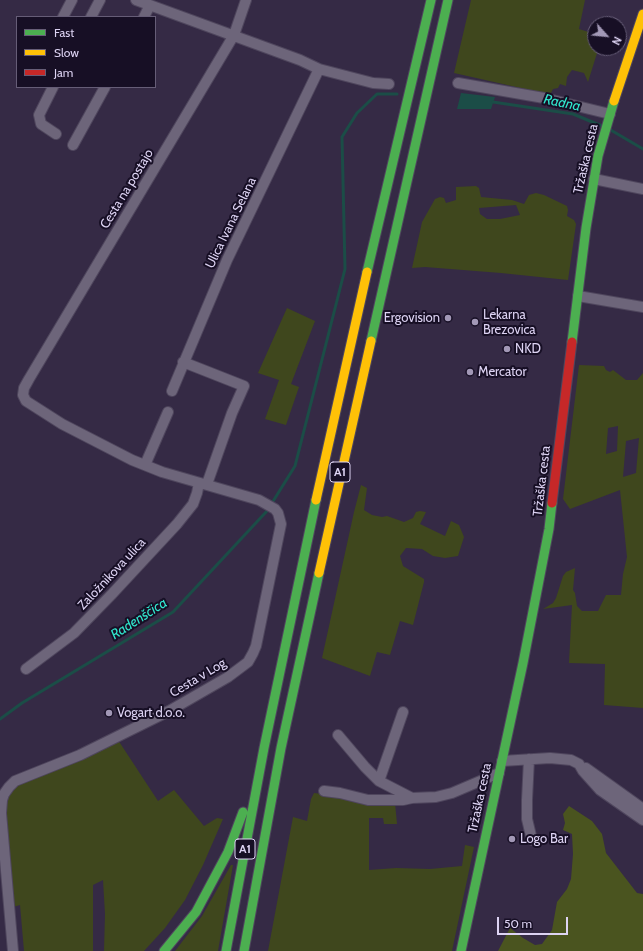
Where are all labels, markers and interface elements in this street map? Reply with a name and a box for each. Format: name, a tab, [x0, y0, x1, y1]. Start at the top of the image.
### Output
legend	[16, 16, 156, 88]
north arrow	[587, 16, 627, 56]
text: Fast	[54, 25, 74, 40]
text: N	[609, 34, 625, 48]
text: Slow	[54, 45, 79, 60]
text: Jam	[54, 65, 73, 80]
water label: Radna	[542, 91, 582, 115]
street label: Tržaška cesta	[570, 123, 602, 195]
street label: Cesta na postajo	[97, 146, 157, 232]
street label: Ulica Ivana Selana	[202, 175, 260, 271]
place label: Lekarna Brezovica	[483, 307, 536, 338]
place label: Ergovision	[384, 310, 440, 326]
marker: Ergovision	[443, 313, 453, 323]
marker: Lekarna Brezovica	[470, 317, 480, 327]
place label: NKD	[515, 341, 541, 357]
marker: NKD	[502, 344, 512, 354]
place label: Mercator	[478, 364, 527, 380]
marker: Mercator	[465, 367, 475, 377]
street label: Tržaška cesta	[530, 445, 554, 517]
road number: A1	[330, 462, 350, 482]
street label: Založnikova ulica	[75, 535, 149, 613]
water label: Radenščica	[108, 595, 170, 643]
street label: Cesta v Log	[167, 655, 229, 701]
place label: Vogart d.o.o.	[117, 705, 185, 721]
marker: Vogart d.o.o.	[104, 708, 114, 718]
street label: Tržaška cesta	[465, 762, 495, 834]
place label: Logo Bar	[520, 831, 568, 847]
marker: Logo Bar	[507, 834, 517, 844]
road number: A1	[235, 839, 255, 859]
scale bar	[499, 909, 570, 935]
text: 50 m	[504, 916, 532, 931]

